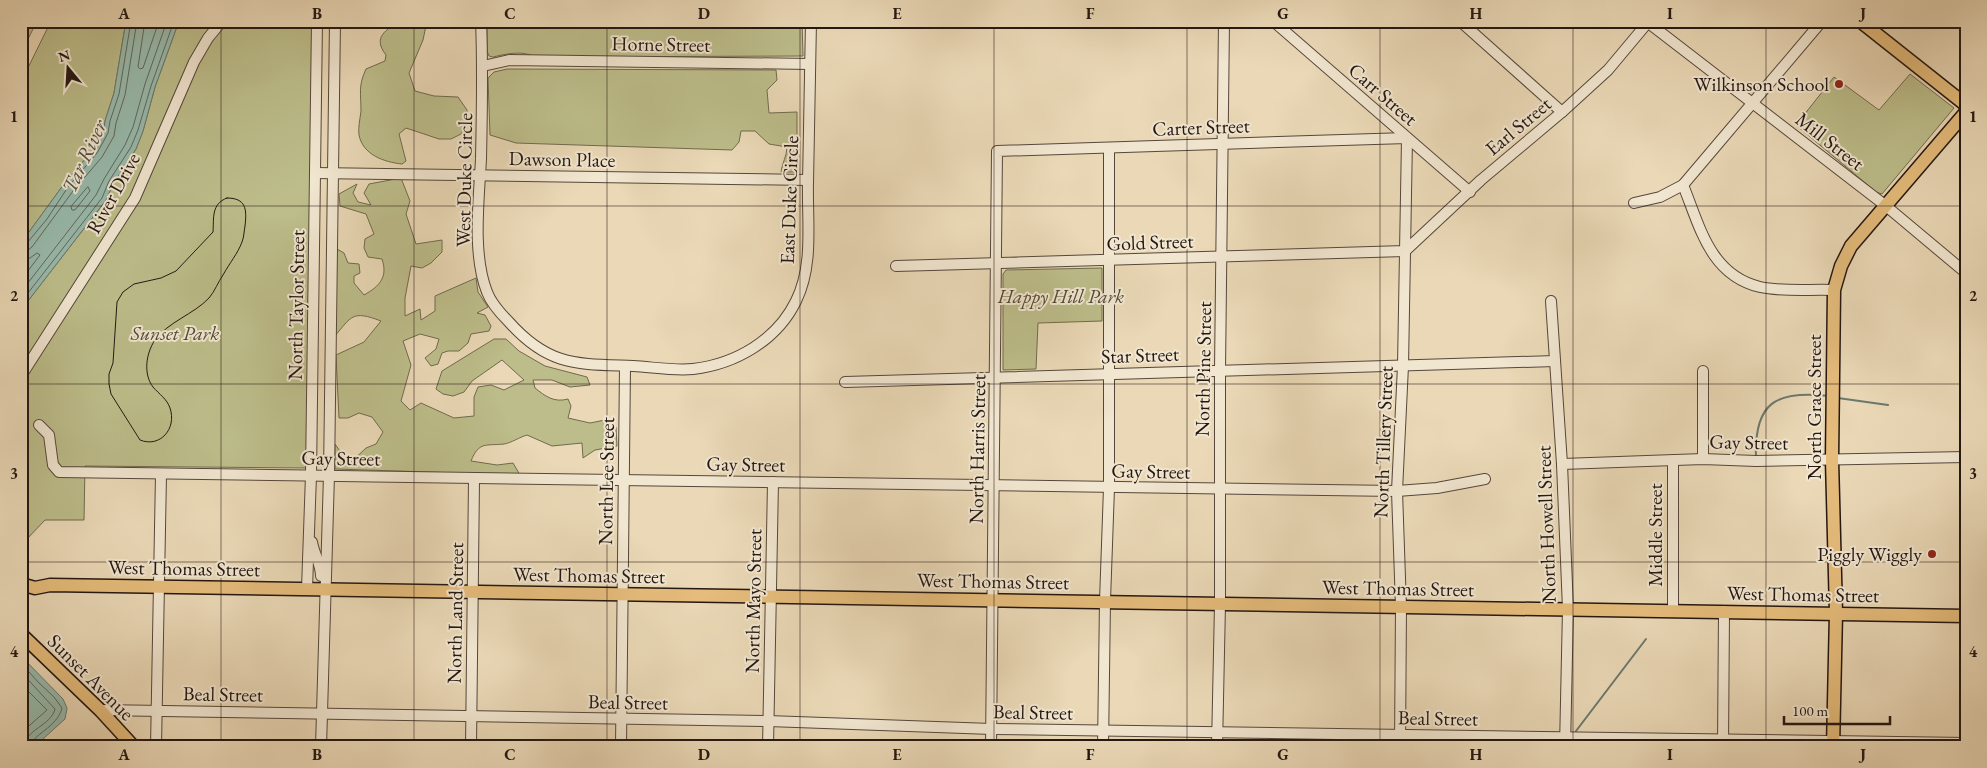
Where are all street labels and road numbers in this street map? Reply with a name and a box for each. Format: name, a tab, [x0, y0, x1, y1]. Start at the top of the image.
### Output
street label: Horne Street	[611, 30, 711, 58]
street label: Carr Street	[1343, 57, 1424, 132]
street label: Earl Street	[1480, 90, 1557, 161]
street label: Mill Street	[1790, 106, 1870, 176]
street label: West Duke Circle	[450, 112, 478, 247]
street label: Carter Street	[1152, 112, 1251, 142]
street label: East Duke Circle	[774, 135, 804, 265]
street label: Dawson Place	[508, 145, 616, 173]
street label: River Drive	[80, 148, 146, 238]
street label: Gold Street	[1106, 227, 1195, 257]
street label: North Taylor Street	[282, 229, 310, 380]
street label: North Pine Street	[1189, 300, 1217, 437]
street label: North Grace Street	[1801, 333, 1827, 480]
street label: Star Street	[1100, 341, 1180, 369]
street label: North Tillery Street	[1367, 365, 1399, 518]
street label: North Harris Street	[963, 373, 991, 524]
street label: North Lee Street	[592, 416, 620, 545]
street label: Gay Street	[1709, 428, 1789, 456]
street label: Gay Street	[301, 444, 381, 472]
street label: North Howell Street	[1530, 444, 1562, 603]
street label: Gay Street	[706, 450, 786, 478]
street label: Gay Street	[1111, 457, 1191, 485]
street label: Middle Street	[1642, 482, 1668, 587]
street label: North Mayo Street	[739, 528, 767, 673]
street label: North Land Street	[441, 541, 469, 684]
street label: West Thomas Street	[108, 554, 261, 582]
street label: West Thomas Street	[513, 561, 666, 589]
street label: West Thomas Street	[917, 567, 1070, 595]
street label: West Thomas Street	[1322, 574, 1475, 602]
street label: West Thomas Street	[1727, 580, 1880, 608]
street label: Sunset Avenue	[42, 628, 140, 726]
street label: Beal Street	[183, 680, 264, 708]
street label: Beal Street	[588, 688, 669, 716]
street label: Beal Street	[993, 698, 1074, 726]
street label: Beal Street	[1398, 704, 1479, 732]

